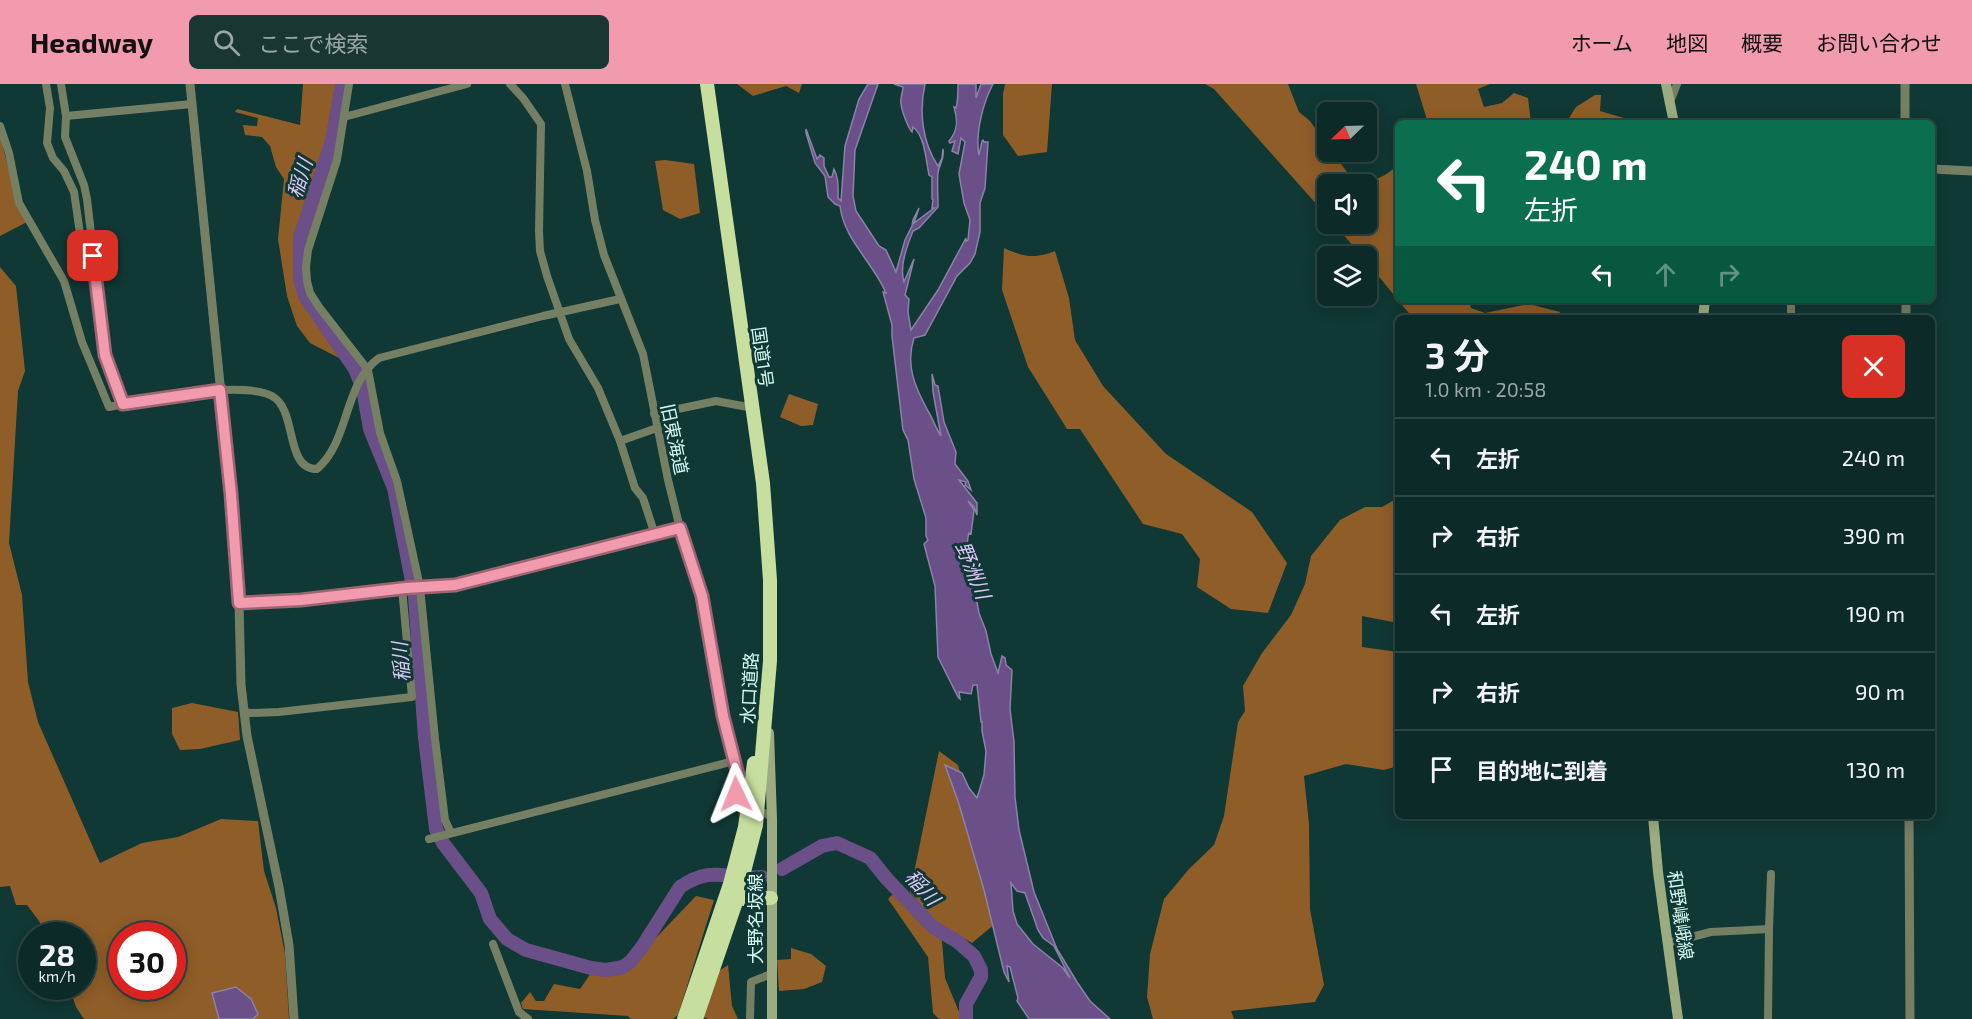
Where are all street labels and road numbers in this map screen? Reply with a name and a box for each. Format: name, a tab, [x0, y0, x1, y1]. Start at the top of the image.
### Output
street label: 国道1号	[748, 325, 778, 389]
street label: 旧東海道	[657, 401, 693, 477]
street label: 水口道路	[736, 651, 762, 725]
street label: 和野嶬峨線	[1664, 869, 1698, 961]
street label: 大野名坂線	[744, 874, 766, 964]

